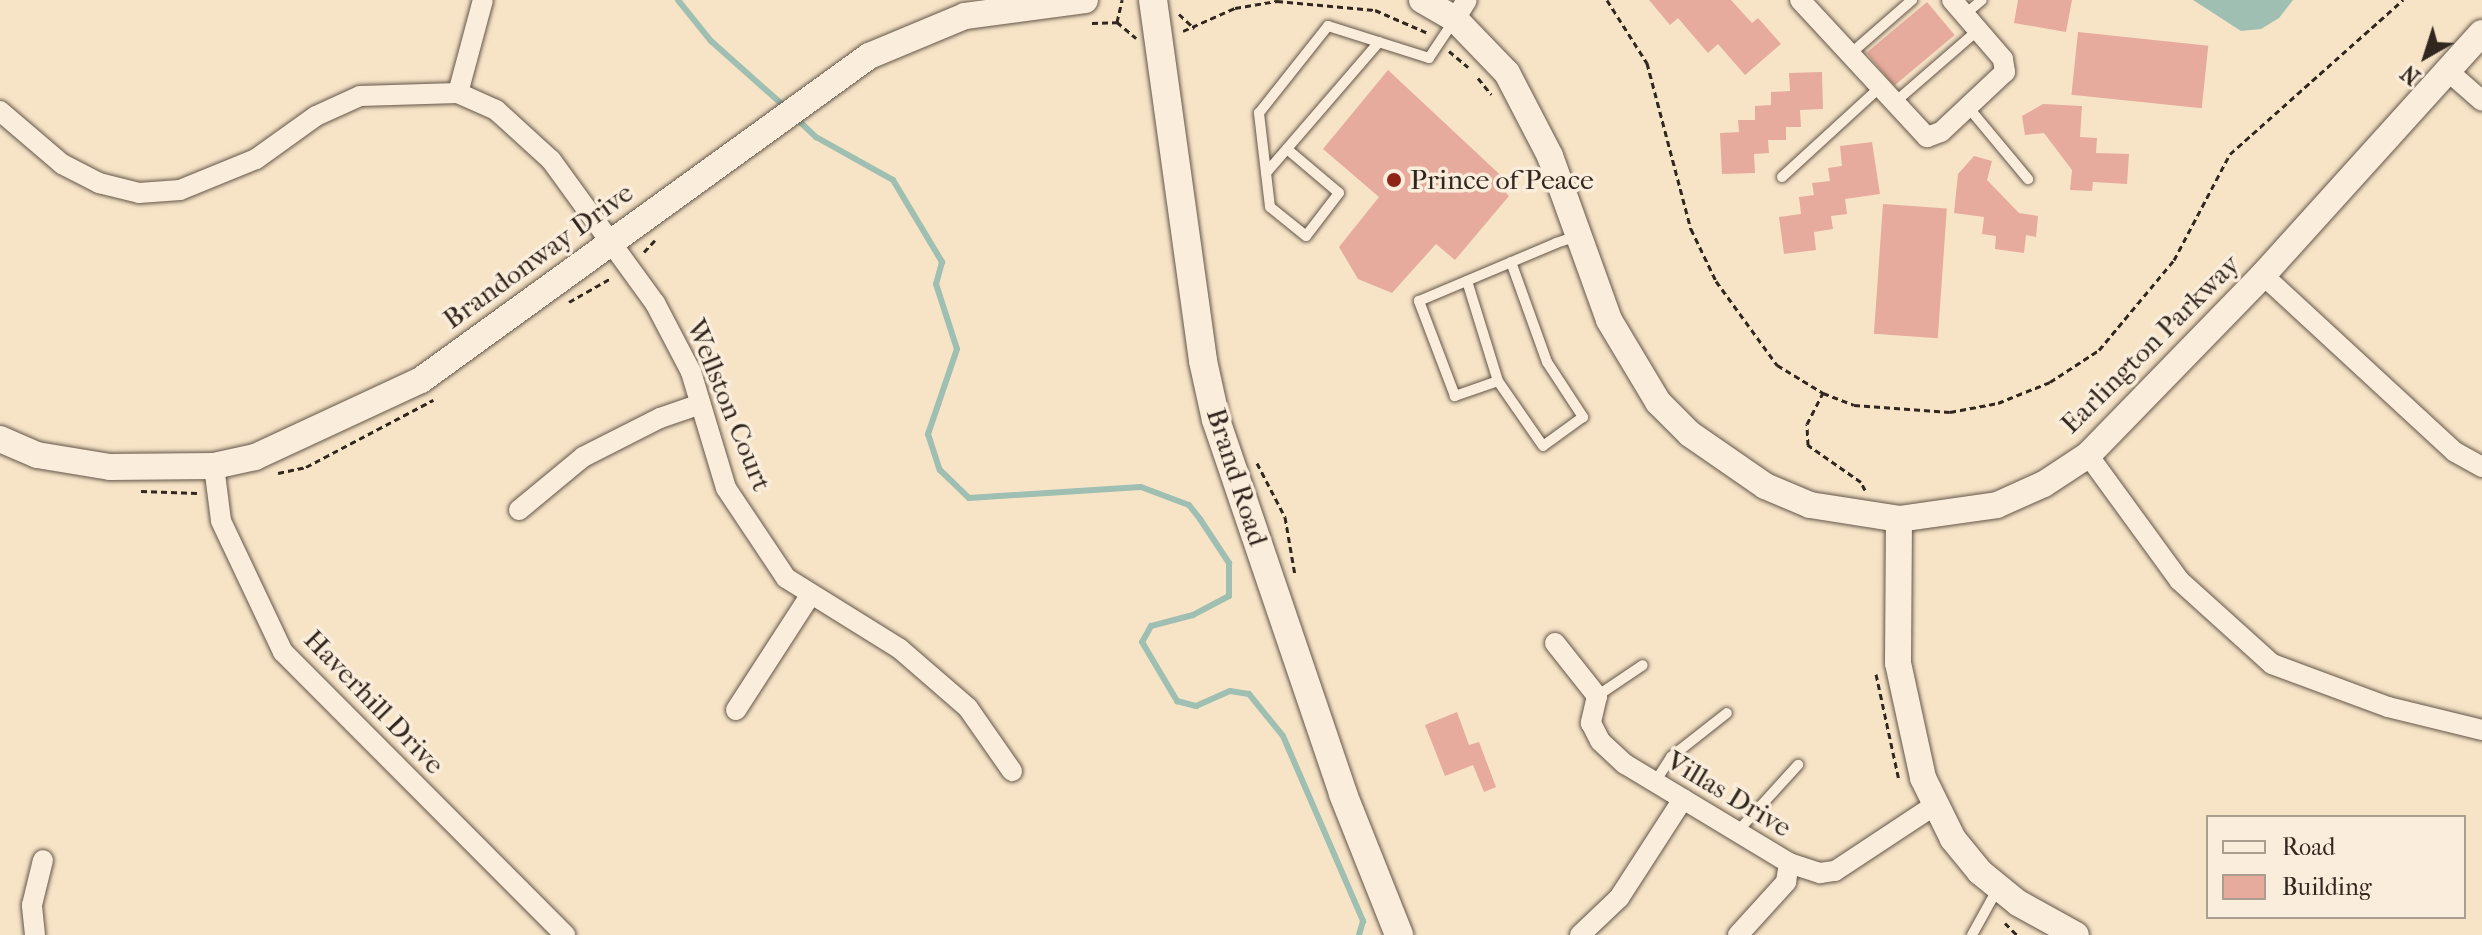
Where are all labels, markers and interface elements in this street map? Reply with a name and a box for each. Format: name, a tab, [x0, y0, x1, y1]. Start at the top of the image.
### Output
north arrow	[2386, 16, 2466, 96]
text: N	[2396, 59, 2426, 90]
place label: Prince of Peace	[1410, 163, 1594, 197]
marker: Prince of Peace	[1385, 171, 1403, 189]
street label: Brandonway Drive	[437, 176, 639, 336]
street label: Earlington Parkway	[2054, 248, 2246, 440]
street label: Wellston Court	[679, 314, 779, 496]
street label: Brand Road	[1199, 404, 1275, 550]
street label: Haverhill Drive	[297, 623, 451, 781]
street label: Villas Drive	[1661, 744, 1797, 844]
legend	[2206, 815, 2466, 919]
text: Road	[2282, 833, 2335, 861]
text: Building	[2282, 873, 2372, 901]

